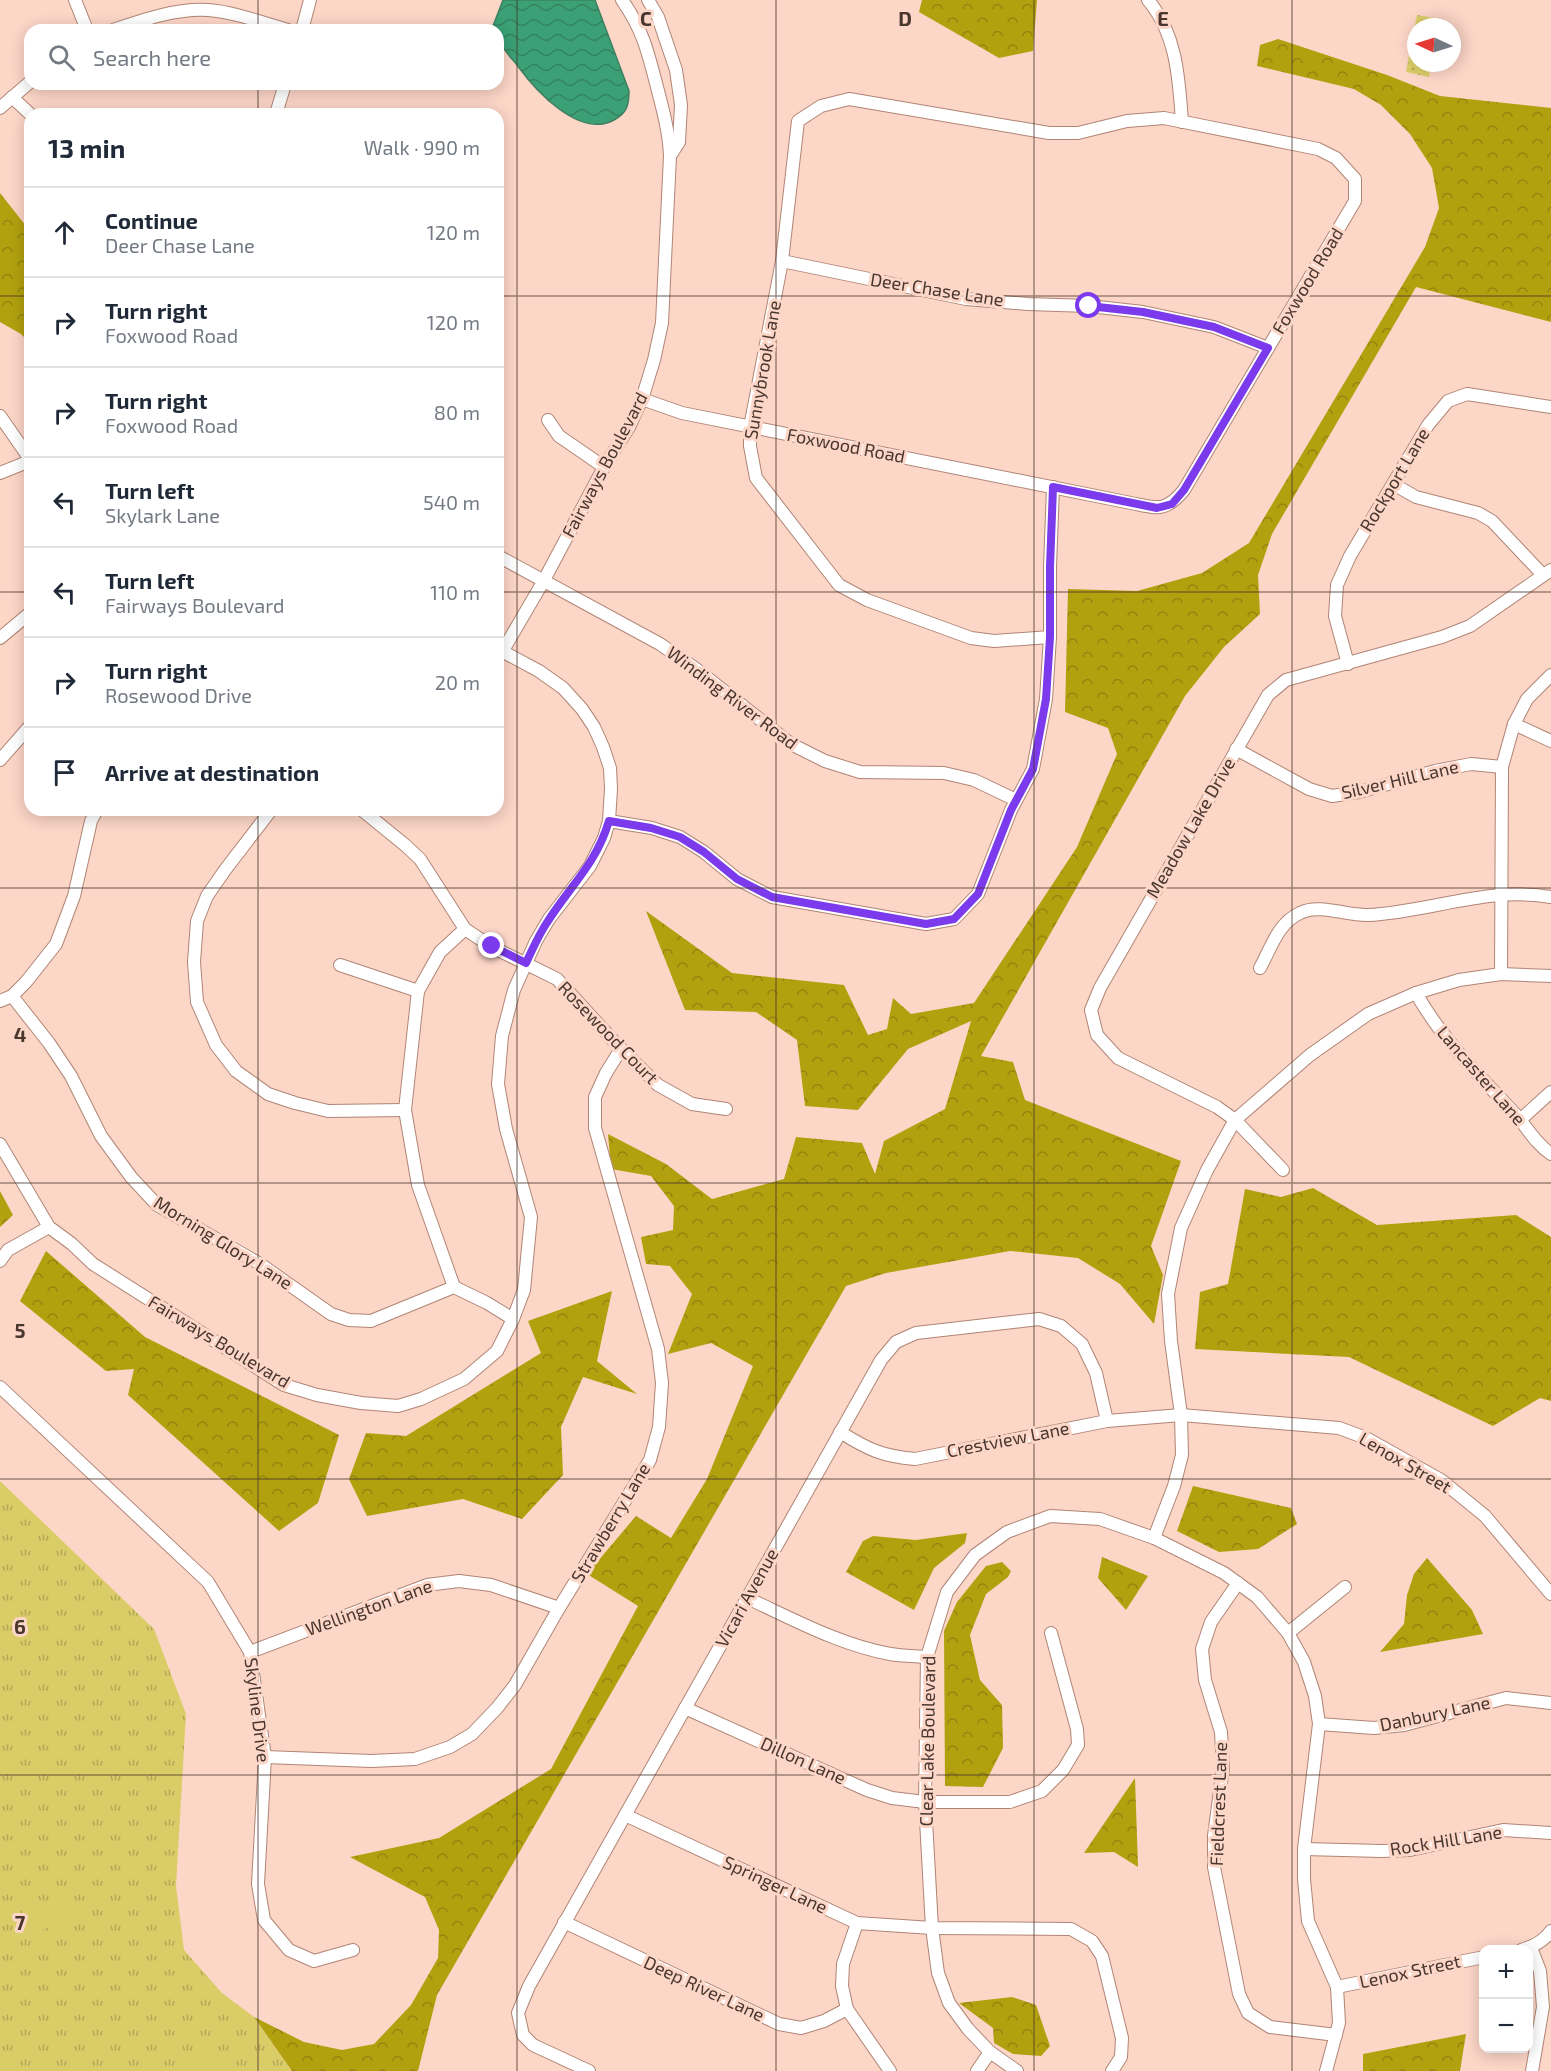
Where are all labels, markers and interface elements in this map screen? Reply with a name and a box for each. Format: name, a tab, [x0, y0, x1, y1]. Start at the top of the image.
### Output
text: C	[640, 6, 652, 30]
text: D	[898, 6, 912, 30]
text: E	[1157, 6, 1169, 30]
north arrow	[1407, 18, 1461, 72]
search box	[24, 24, 504, 90]
icon: search	[45, 41, 78, 74]
text: Search here	[93, 44, 211, 70]
text: 13 min	[48, 132, 125, 163]
text: Walk · 990 m	[364, 135, 480, 159]
text: Continue	[105, 207, 198, 233]
icon: ahead	[48, 216, 81, 249]
text: 120 m	[427, 220, 480, 244]
street label: Foxwood Road	[1267, 223, 1347, 338]
text: Deer Chase Lane	[105, 233, 255, 257]
street label: Deer Chase Lane	[869, 268, 1005, 310]
route start	[1075, 292, 1101, 318]
text: Turn right	[105, 297, 207, 323]
street label: Sunnybrook Lane	[739, 299, 785, 441]
icon: right	[48, 306, 81, 339]
text: 120 m	[427, 310, 480, 334]
text: Foxwood Road	[105, 323, 238, 347]
text: Turn right	[105, 387, 207, 413]
street label: Fairways Boulevard	[556, 388, 652, 541]
icon: right	[48, 396, 81, 429]
text: 80 m	[434, 400, 480, 424]
text: Foxwood Road	[105, 413, 238, 437]
street label: Foxwood Road	[785, 423, 907, 467]
street label: Rockport Lane	[1355, 424, 1434, 535]
text: Turn left	[105, 477, 194, 503]
icon: left	[48, 486, 81, 519]
text: 540 m	[423, 490, 480, 514]
text: Skylark Lane	[105, 503, 220, 527]
text: Turn left	[105, 567, 194, 593]
icon: left	[48, 576, 81, 609]
text: 110 m	[430, 580, 480, 604]
text: Fairways Boulevard	[105, 593, 284, 617]
street label: Winding River Road	[663, 641, 802, 754]
text: Turn right	[105, 657, 207, 683]
icon: right	[48, 666, 81, 699]
text: 20 m	[435, 670, 480, 694]
text: Rosewood Drive	[105, 683, 252, 707]
street label: Meadow Lake Drive	[1141, 753, 1239, 902]
street label: Silver Hill Lane	[1339, 755, 1460, 803]
icon: arrive	[48, 756, 81, 789]
text: Arrive at destination	[105, 759, 319, 785]
route end	[478, 932, 504, 958]
street label: Rosewood Court	[554, 976, 663, 1088]
street label: Lancaster Lane	[1433, 1021, 1531, 1129]
text: 4	[14, 1022, 27, 1046]
street label: Morning Glory Lane	[150, 1191, 297, 1294]
street label: Fairways Boulevard	[145, 1290, 294, 1392]
text: 5	[14, 1318, 26, 1342]
street label: Crestview Lane	[945, 1416, 1071, 1462]
street label: Lenox Street	[1355, 1427, 1456, 1497]
street label: Strawberry Lane	[566, 1459, 654, 1586]
street label: Vicari Avenue	[710, 1544, 782, 1651]
street label: Wellington Lane	[302, 1574, 435, 1640]
text: 6	[14, 1614, 26, 1638]
street label: Clear Lake Boulevard	[915, 1655, 939, 1827]
street label: Skyline Drive	[241, 1656, 275, 1764]
street label: Danbury Lane	[1378, 1691, 1492, 1735]
street label: Dillon Lane	[757, 1732, 849, 1789]
street label: Fieldcrest Lane	[1205, 1742, 1231, 1866]
street label: Rock Hill Lane	[1388, 1820, 1503, 1860]
street label: Springer Lane	[720, 1850, 831, 1918]
text: 7	[15, 1910, 26, 1934]
map controls	[1479, 1945, 1533, 2053]
button: +	[1479, 1945, 1533, 1999]
street label: Lenox Street	[1357, 1950, 1463, 1992]
street label: Deep River Lane	[641, 1951, 768, 2026]
button: −	[1479, 1999, 1533, 2053]

